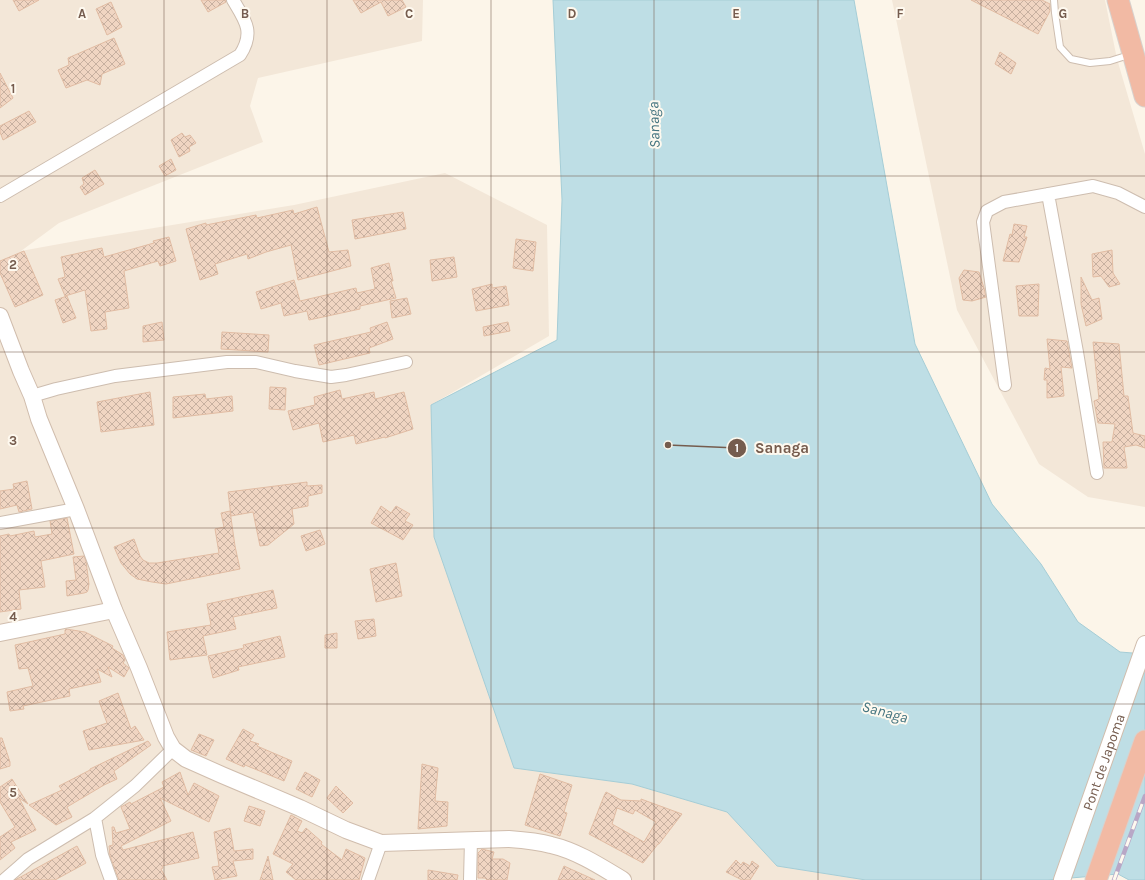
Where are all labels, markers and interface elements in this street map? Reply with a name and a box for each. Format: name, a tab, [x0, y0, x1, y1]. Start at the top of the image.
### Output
text: A	[78, 6, 86, 21]
text: B	[241, 6, 249, 21]
text: C	[405, 6, 413, 21]
text: D	[568, 6, 577, 21]
text: E	[732, 6, 740, 21]
text: F	[896, 6, 904, 21]
text: G	[1059, 6, 1067, 21]
text: 1	[11, 81, 15, 96]
water label: Sanaga	[644, 101, 664, 149]
text: 2	[9, 257, 17, 272]
text: 3	[9, 433, 17, 448]
callout: Sanaga	[727, 435, 817, 462]
text: Sanaga	[755, 439, 809, 457]
text: 1	[735, 441, 739, 455]
text: 4	[9, 609, 17, 624]
water label: Sanaga	[860, 697, 910, 727]
street label: Pont de Japoma	[1079, 712, 1129, 813]
text: 5	[9, 785, 17, 800]

